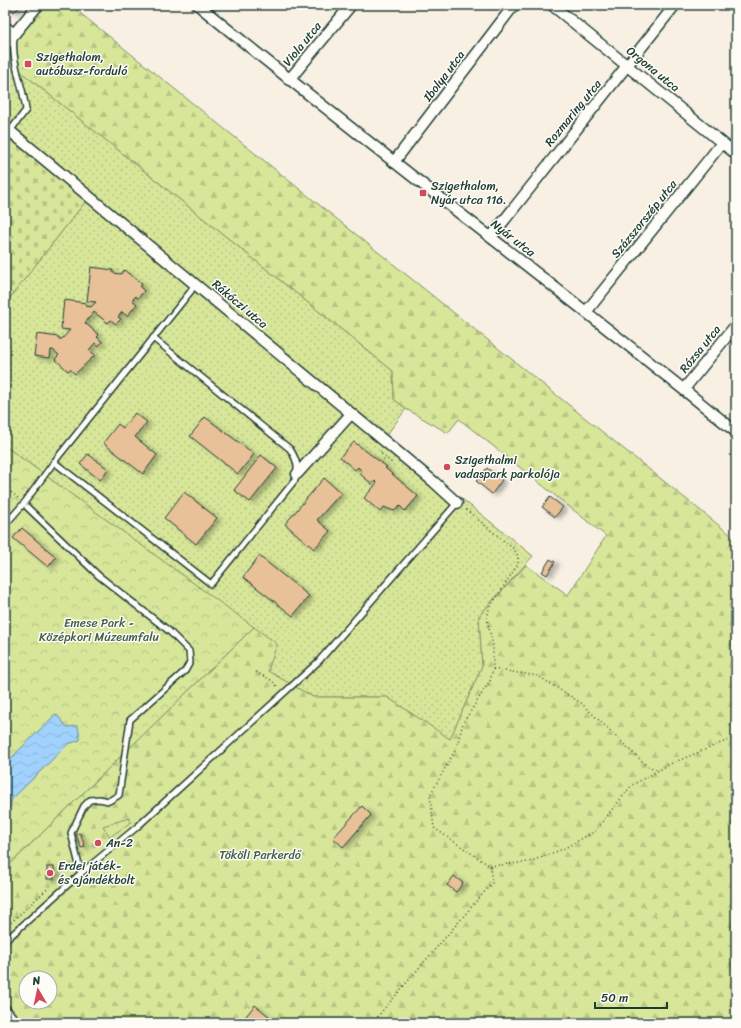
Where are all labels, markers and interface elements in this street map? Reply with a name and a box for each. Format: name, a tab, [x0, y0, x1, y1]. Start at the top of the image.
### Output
street label: Viola utca	[277, 16, 328, 71]
street label: Orgona utca	[621, 40, 685, 98]
street label: Ibolya utca	[417, 45, 471, 107]
place label: Szigethalom, autóbusz-forduló	[36, 46, 128, 82]
marker: Szigethalom, autóbusz-forduló	[23, 59, 33, 69]
street label: Rozmaring utca	[539, 74, 608, 152]
street label: Százszorszép utca	[605, 174, 683, 263]
place label: Szigethalom, Nyár utca 116.	[431, 175, 507, 211]
marker: Szigethalom, Nyár utca 116.	[418, 188, 428, 198]
street label: Nyár utca	[486, 213, 541, 263]
street label: Rákóczi utca	[207, 274, 273, 334]
street label: Rózsa utca	[674, 320, 726, 378]
place label: Szigethalmi vadaspark parkolója	[455, 449, 560, 485]
marker: Szigethalmi vadaspark parkolója	[442, 462, 452, 472]
park label: Emese Park - Középkori Múzeumfalu	[39, 612, 160, 648]
place label: An-2	[105, 832, 133, 854]
marker: An-2	[93, 838, 103, 848]
park label: Tököli Parkerdő	[219, 844, 302, 866]
place label: Erdei játék- és ajándékbolt	[58, 855, 135, 891]
marker: Erdei játék- és ajándékbolt	[45, 868, 55, 878]
north arrow	[18, 970, 58, 1010]
text: N	[30, 971, 42, 991]
scale bar	[595, 984, 667, 1010]
text: 50 m	[601, 987, 628, 1009]

